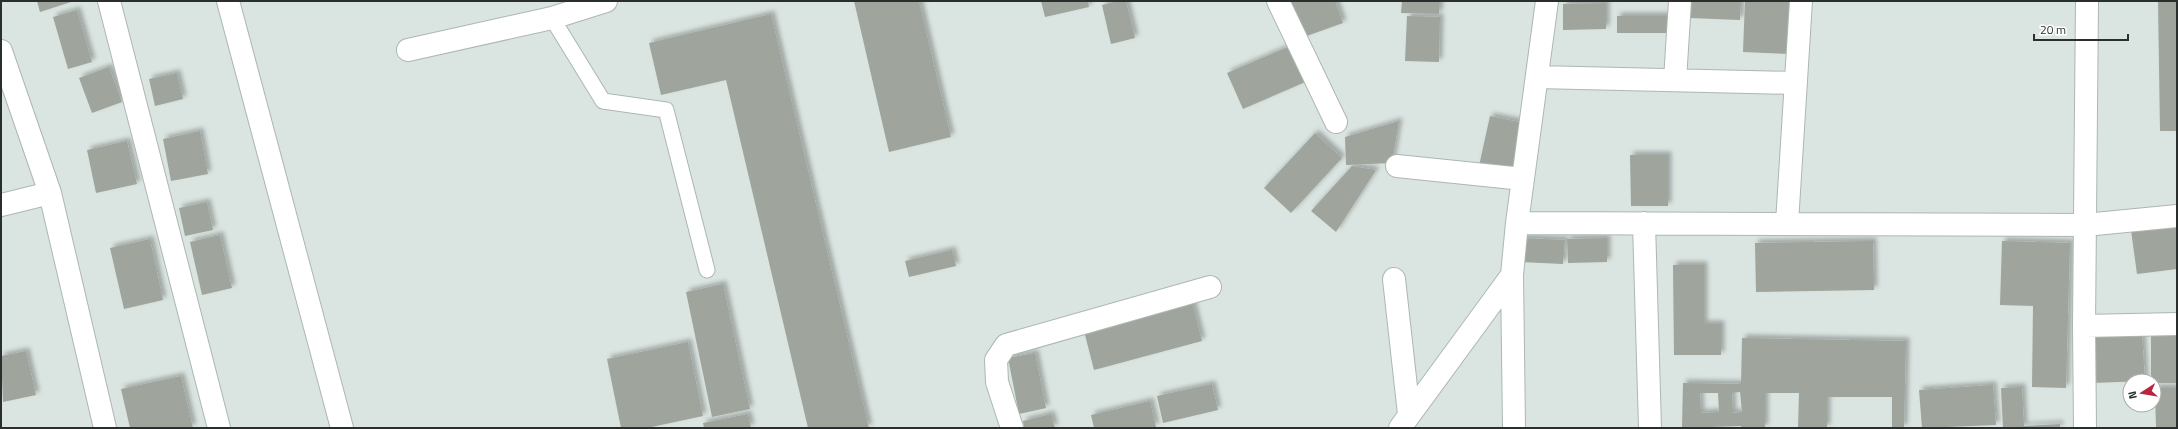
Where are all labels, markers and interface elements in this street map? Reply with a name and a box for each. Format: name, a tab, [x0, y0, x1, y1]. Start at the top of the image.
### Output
scale bar	[2034, 16, 2128, 42]
text: 20 m	[2040, 20, 2066, 39]
north arrow	[2122, 373, 2162, 413]
text: N	[2124, 390, 2141, 400]

